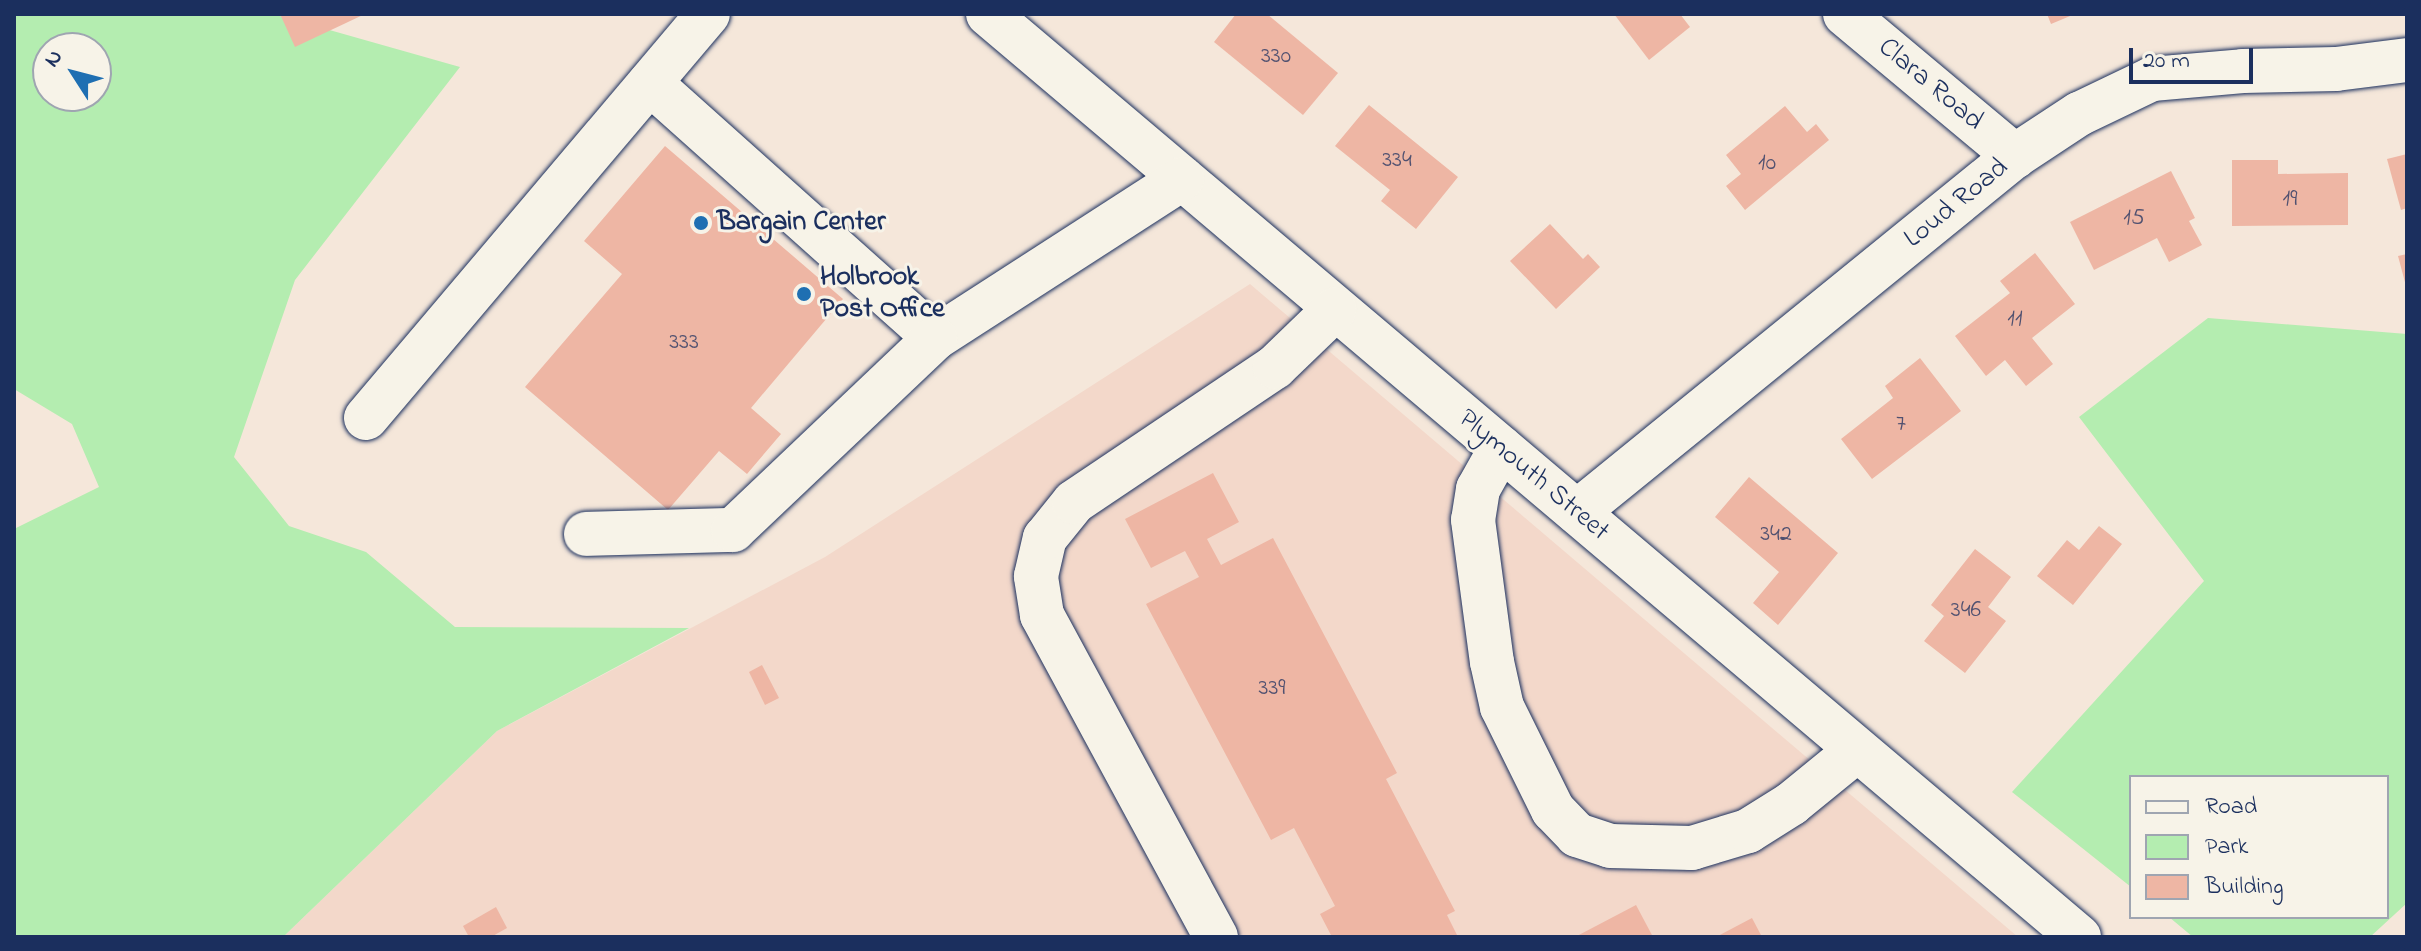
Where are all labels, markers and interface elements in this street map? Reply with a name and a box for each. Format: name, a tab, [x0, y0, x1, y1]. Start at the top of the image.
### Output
street label: Clara Road	[1871, 31, 1989, 139]
north arrow	[32, 32, 112, 112]
scale bar	[2133, 32, 2257, 82]
house number: 330	[1261, 43, 1291, 71]
text: N	[37, 44, 72, 74]
text: 20 m	[2143, 44, 2190, 79]
house number: 334	[1382, 147, 1412, 175]
house number: 10	[1758, 150, 1776, 178]
street label: Loud Road	[1898, 152, 2016, 256]
house number: 19	[2283, 186, 2297, 214]
house number: 15	[2123, 205, 2145, 233]
place label: Bargain Center	[717, 206, 886, 240]
marker: Bargain Center	[692, 214, 710, 232]
place label: Holbrook Post Office	[820, 261, 945, 327]
marker: Holbrook Post Office	[795, 285, 813, 303]
house number: 11	[2007, 306, 2023, 334]
house number: 333	[669, 329, 699, 357]
street label: Plymouth Street	[1450, 403, 1616, 549]
house number: 7	[1896, 411, 1906, 439]
house number: 342	[1760, 521, 1792, 549]
house number: 346	[1951, 597, 1981, 625]
house number: 339	[1258, 675, 1286, 703]
legend	[2129, 775, 2389, 919]
text: Road	[2205, 790, 2257, 825]
text: Park	[2205, 830, 2248, 865]
text: Building	[2205, 870, 2284, 905]

